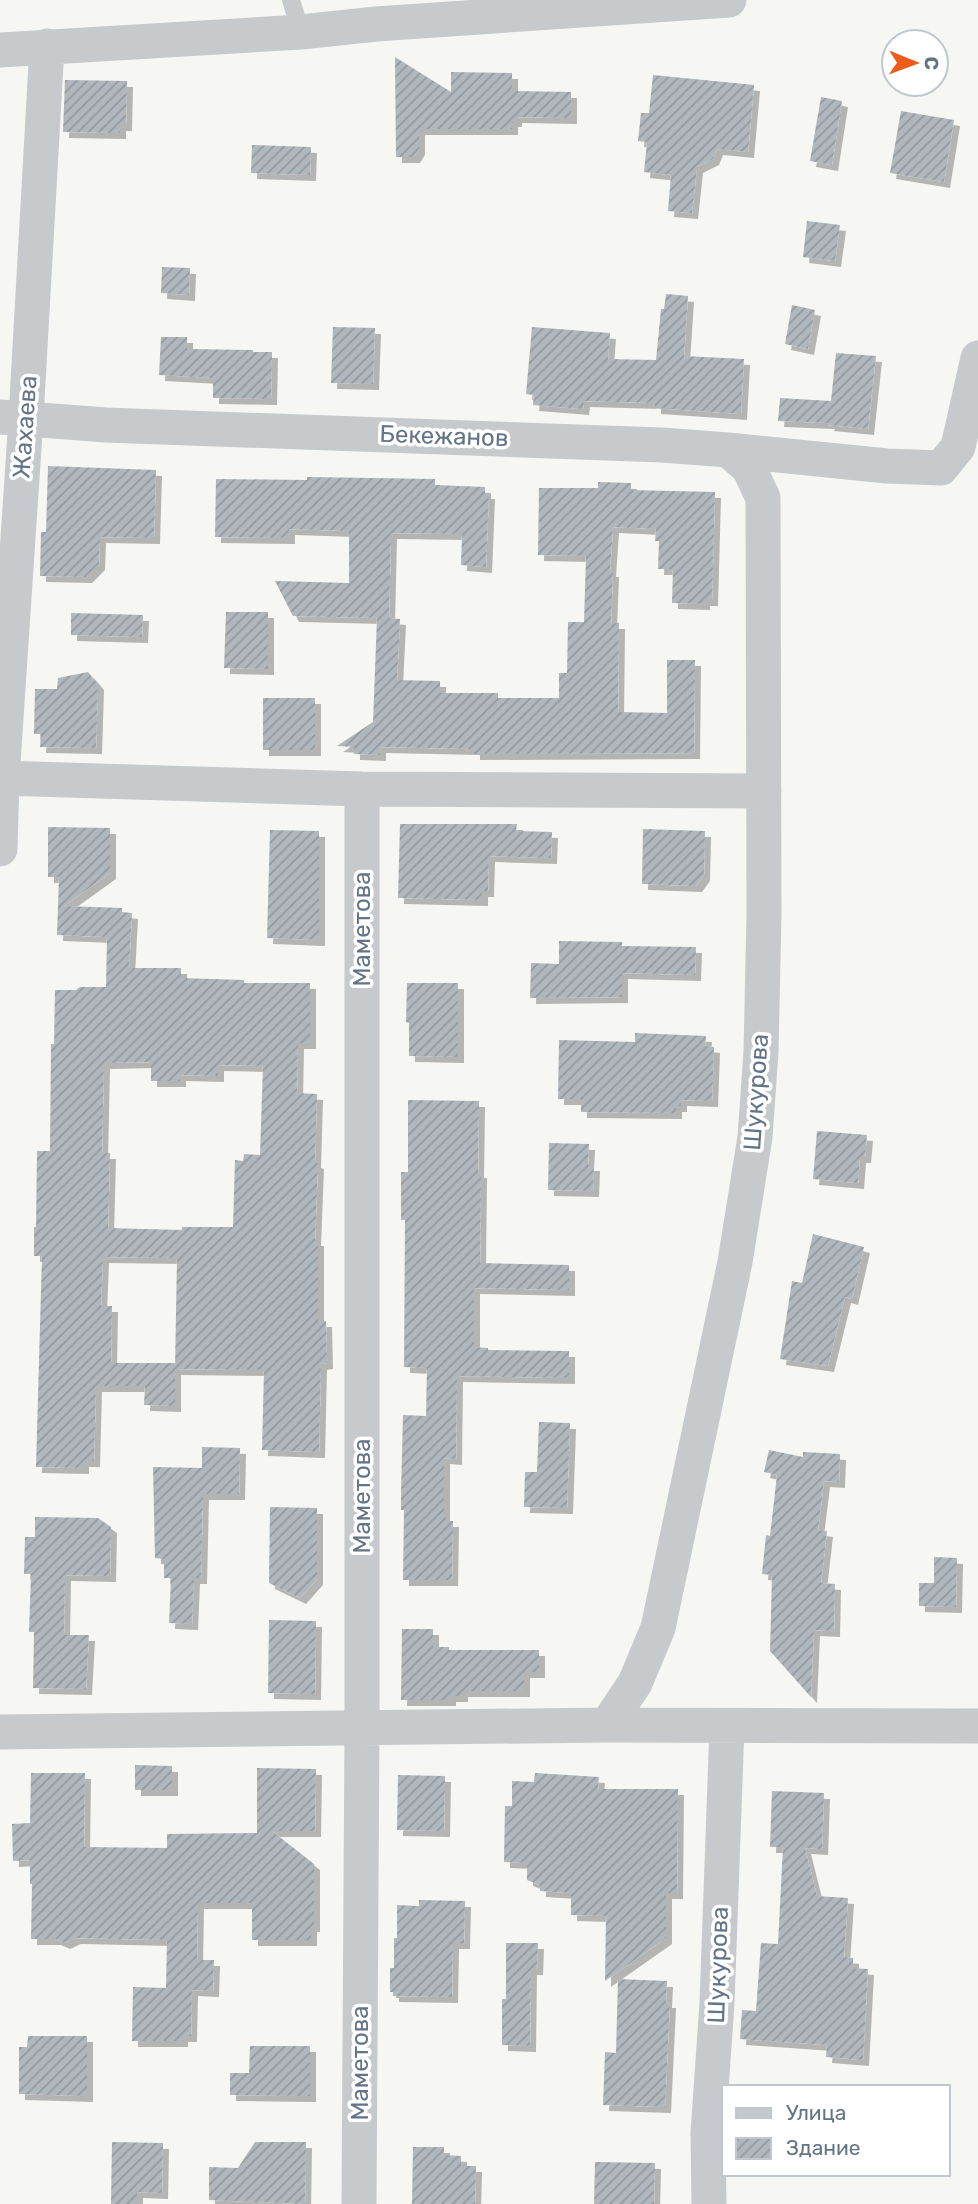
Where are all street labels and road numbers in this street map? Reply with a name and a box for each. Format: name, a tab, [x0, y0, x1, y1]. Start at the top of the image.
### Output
street label: Жахаева	[7, 374, 43, 480]
street label: Бекежанов	[379, 420, 509, 452]
street label: Маметова	[348, 872, 376, 986]
street label: Шукурова	[738, 1033, 774, 1151]
street label: Маметова	[348, 1439, 376, 1553]
street label: Шукурова	[702, 1906, 734, 2024]
street label: Маметова	[346, 2006, 374, 2120]

